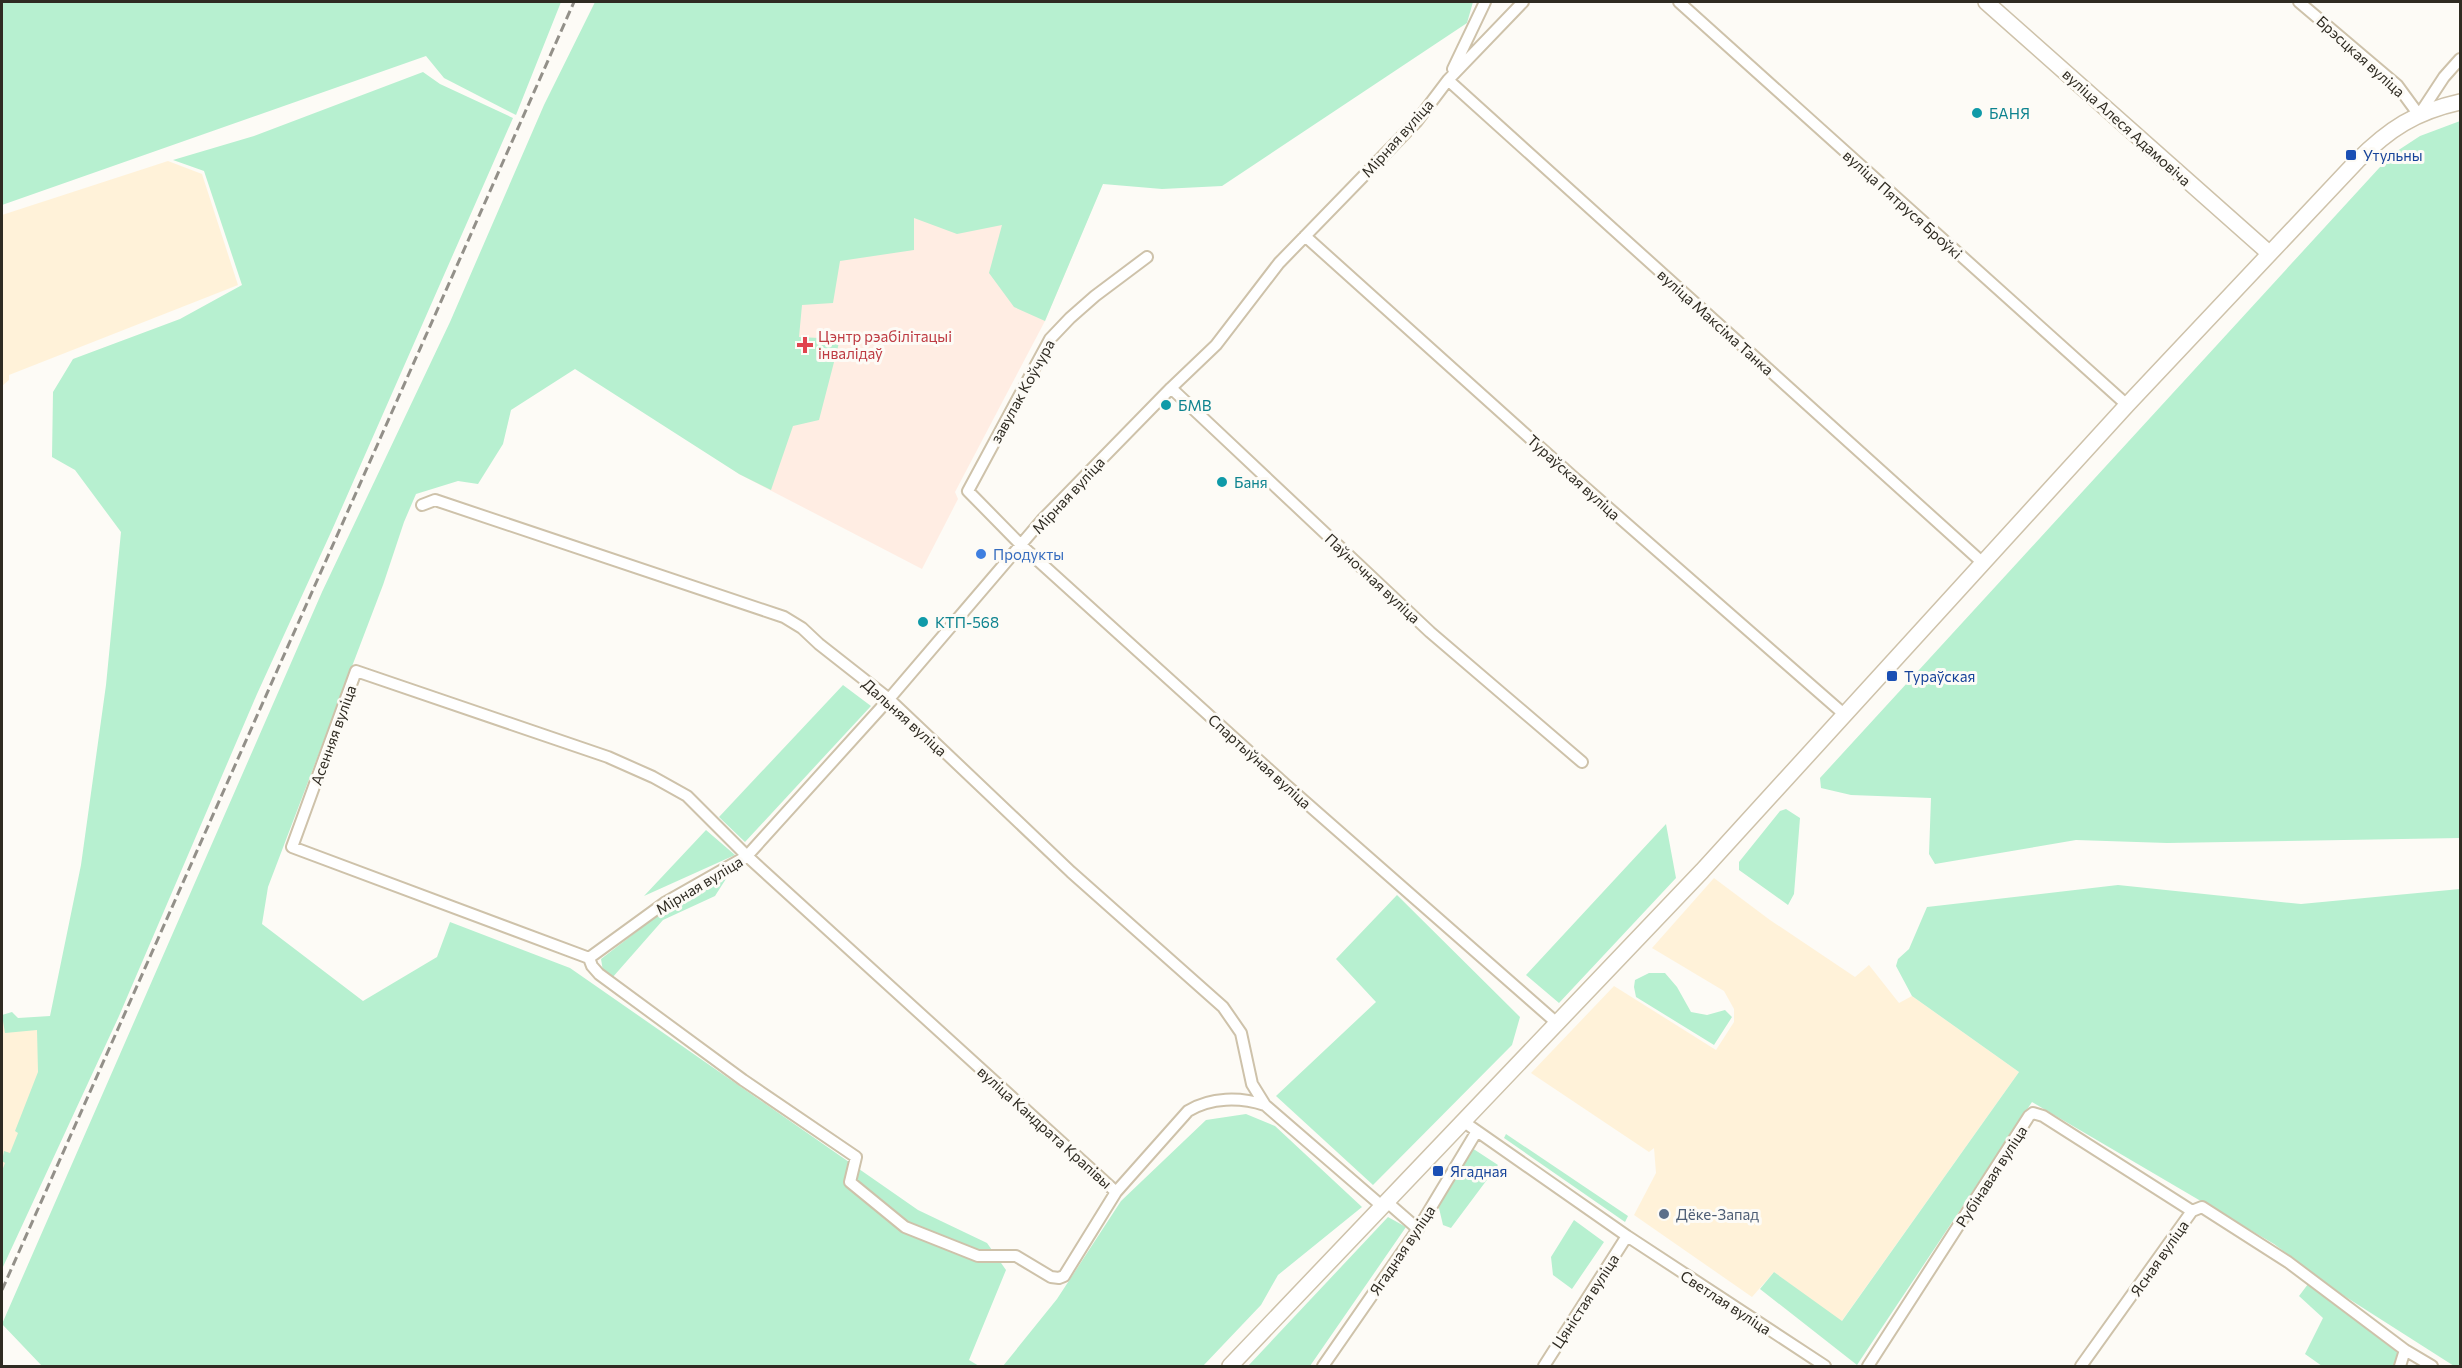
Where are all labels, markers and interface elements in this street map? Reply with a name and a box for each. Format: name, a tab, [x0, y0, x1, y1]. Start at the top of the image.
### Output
street label: Брэсцкая вуліца	[2313, 12, 2409, 100]
street label: вуліца Алеся Адамовіча	[2059, 65, 2195, 189]
street label: Мірная вуліца	[1357, 95, 1437, 181]
place label: БАНЯ	[1989, 104, 2030, 122]
marker: БАНЯ	[1970, 106, 1984, 120]
street label: вуліца Пятруся Броўкі	[1840, 146, 1966, 262]
place label: Утульны	[2363, 146, 2423, 164]
marker: Утульны	[2344, 148, 2358, 162]
street label: вуліца Максіма Танка	[1654, 265, 1778, 379]
place label: Цэнтр рэабілітацыі інвалідаў	[818, 327, 952, 362]
marker: Цэнтр рэабілітацыі інвалідаў	[796, 336, 814, 354]
street label: завулак Коўчура	[986, 336, 1058, 446]
place label: БМВ	[1178, 396, 1212, 414]
marker: БМВ	[1159, 398, 1173, 412]
street label: Тураўская вуліца	[1524, 431, 1624, 523]
street label: Мірная вуліца	[1028, 453, 1108, 537]
place label: Баня	[1234, 473, 1268, 491]
marker: Баня	[1215, 475, 1229, 489]
street label: Паўночная вуліца	[1322, 529, 1424, 627]
place label: Продукты	[993, 545, 1064, 563]
marker: Продукты	[974, 547, 988, 561]
place label: КТП-568	[935, 613, 999, 631]
marker: КТП-568	[916, 615, 930, 629]
place label: Тураўская	[1904, 667, 1975, 685]
marker: Тураўская	[1885, 669, 1899, 683]
street label: Дальняя вуліца	[859, 674, 951, 760]
street label: Асенняя вуліца	[307, 682, 359, 788]
street label: Спартыўная вуліца	[1205, 710, 1315, 812]
street label: Мірная вуліца	[652, 852, 746, 918]
street label: вуліца Кандрата Крапівы	[974, 1062, 1116, 1192]
street label: Рубінавая вуліца	[1952, 1122, 2030, 1230]
place label: Ягадная	[1450, 1162, 1507, 1180]
marker: Ягадная	[1431, 1164, 1445, 1178]
street label: Ягадная вуліца	[1365, 1202, 1439, 1298]
place label: Дёке-Запад	[1676, 1205, 1759, 1223]
marker: Дёке-Запад	[1657, 1207, 1671, 1221]
street label: Ясная вуліца	[2126, 1217, 2192, 1299]
street label: Цяністая вуліца	[1548, 1250, 1622, 1352]
street label: Светлая вуліца	[1677, 1266, 1775, 1338]

